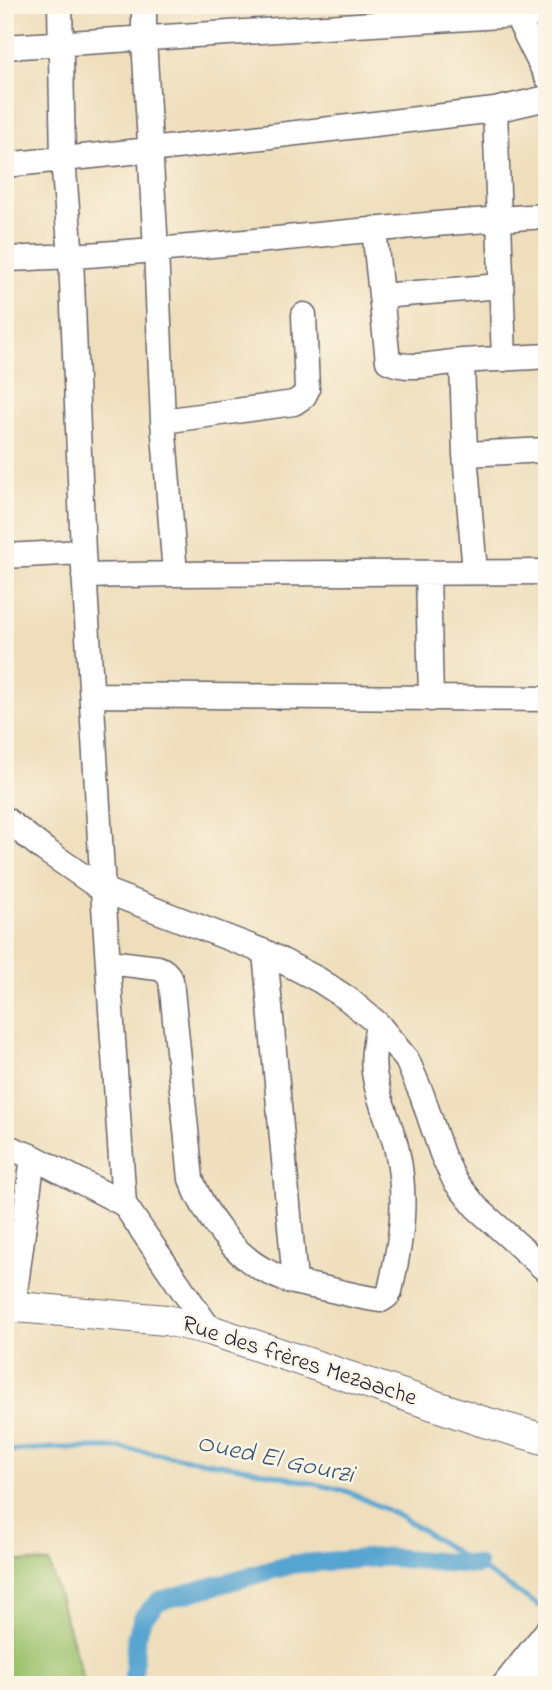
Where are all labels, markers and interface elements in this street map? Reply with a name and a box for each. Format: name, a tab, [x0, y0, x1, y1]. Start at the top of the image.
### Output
street label: Rue des frères Mezaache	[177, 1307, 421, 1417]
water label: Oued El Gourzi	[193, 1425, 359, 1496]

